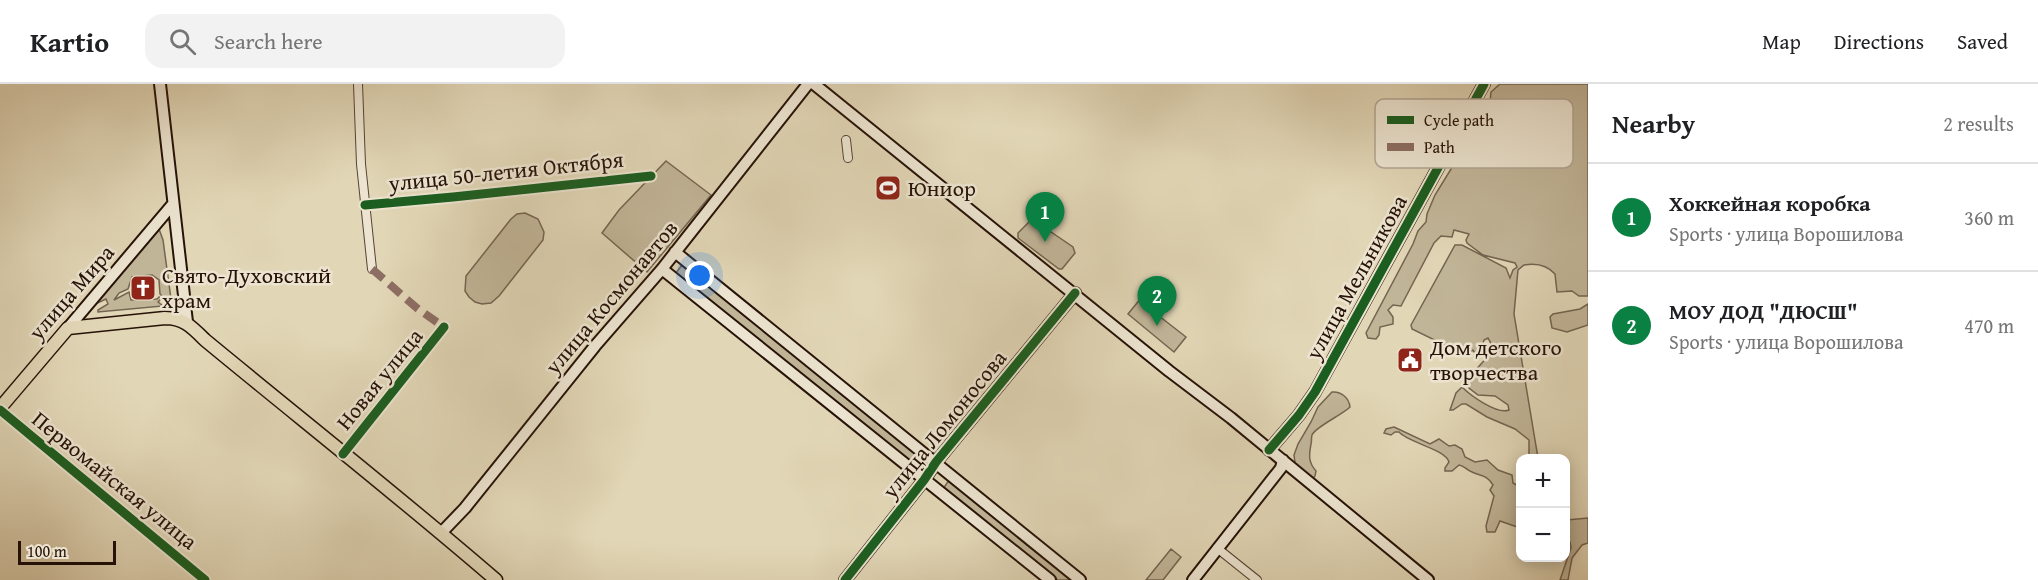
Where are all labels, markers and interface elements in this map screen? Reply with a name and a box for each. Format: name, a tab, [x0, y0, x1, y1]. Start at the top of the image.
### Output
search box	[145, 14, 565, 68]
text: Kartio	[30, 21, 109, 62]
icon: search	[166, 25, 199, 58]
text: Search here	[214, 25, 323, 57]
text: Map	[1762, 26, 1801, 57]
text: Directions	[1834, 26, 1924, 57]
text: Saved	[1957, 26, 2008, 57]
legend	[1375, 99, 1573, 168]
text: Nearby	[1612, 104, 1695, 143]
text: Cycle path	[1424, 108, 1494, 132]
text: 2 results	[1943, 109, 2014, 138]
text: Path	[1424, 135, 1455, 159]
street label: улица 50-летия Октября	[386, 143, 625, 199]
place label: Юниор	[908, 172, 976, 204]
sports icon: Юниор	[873, 173, 903, 203]
text: Хоккейная коробка	[1669, 187, 1870, 219]
street label: улица Мельникова	[1297, 188, 1415, 366]
pin: 1	[1026, 192, 1064, 242]
text: 1	[1626, 203, 1637, 232]
text: 360 m	[1964, 203, 2014, 232]
street label: улица Космонавтов	[536, 213, 685, 382]
text: Sports · улица Ворошилова	[1669, 219, 1904, 248]
street label: улица Мира	[20, 237, 122, 347]
place label: Свято-Духовский храм	[162, 259, 331, 316]
your location	[685, 261, 714, 290]
church icon: Свято-Духовский храм	[128, 273, 158, 303]
pin: 2	[1138, 276, 1176, 326]
text: МОУ ДОД "ДЮСШ"	[1669, 295, 1858, 327]
text: 2	[1626, 311, 1637, 340]
text: 470 m	[1964, 311, 2014, 340]
street label: Новая улица	[328, 321, 430, 437]
text: Sports · улица Ворошилова	[1669, 327, 1904, 356]
place label: Дом детского творчества	[1429, 331, 1562, 388]
street label: улица Ломоносова	[873, 343, 1014, 506]
public building icon: Дом детского творчества	[1395, 345, 1425, 375]
street label: Первомайская улица	[25, 403, 205, 557]
map controls	[1516, 454, 1570, 562]
button: +	[1516, 454, 1570, 508]
button: −	[1516, 508, 1570, 562]
scale bar	[18, 538, 116, 566]
text: 100 m	[27, 539, 67, 563]

